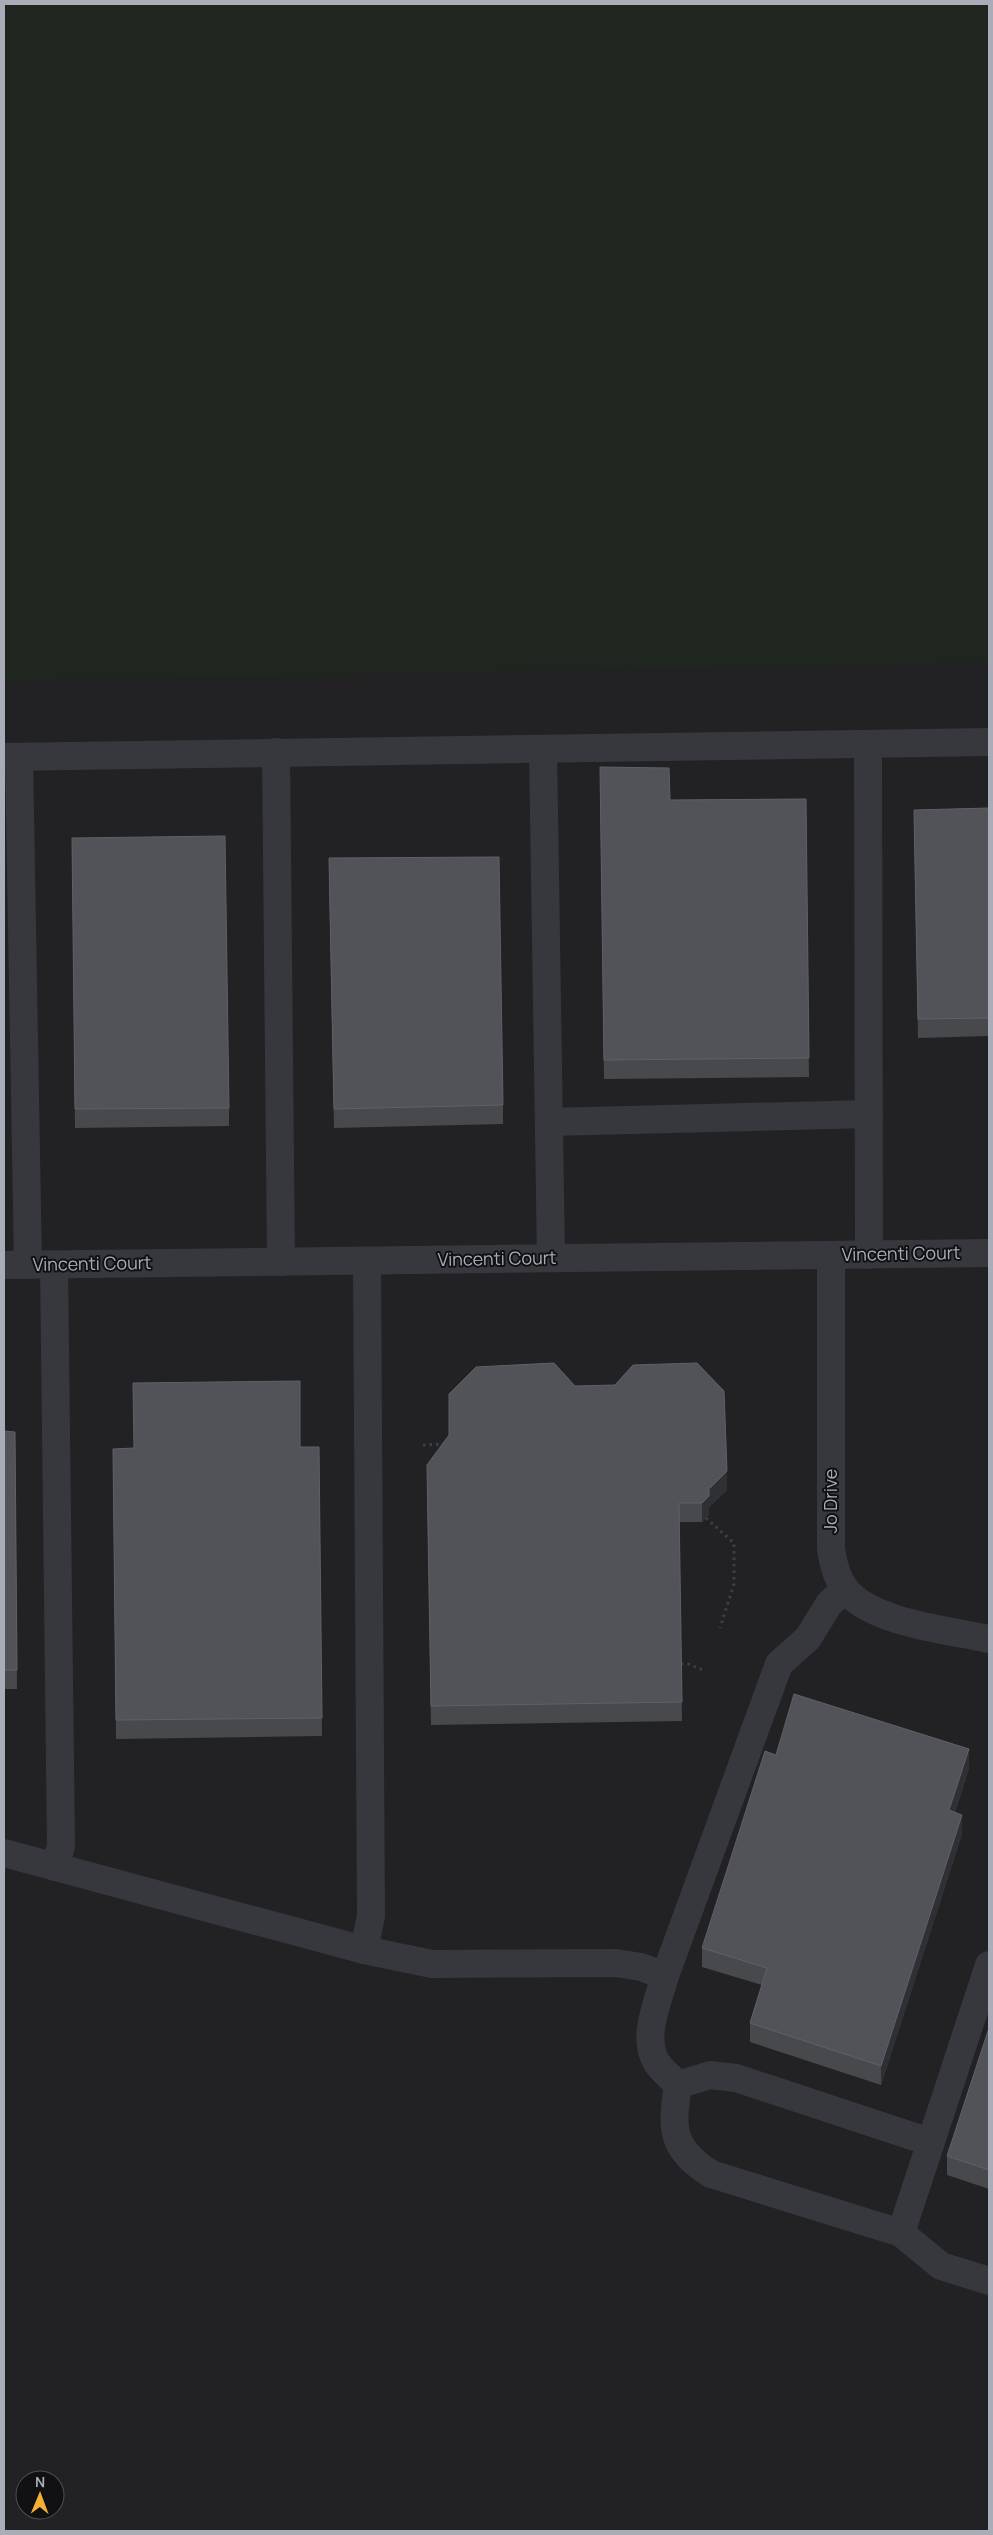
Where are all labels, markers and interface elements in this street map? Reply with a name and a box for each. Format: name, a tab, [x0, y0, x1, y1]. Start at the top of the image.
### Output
street label: Vincenti Court	[841, 1240, 961, 1266]
street label: Vincenti Court	[437, 1245, 557, 1271]
street label: Vincenti Court	[32, 1250, 152, 1276]
street label: Jo Drive	[818, 1469, 842, 1533]
north arrow	[15, 2470, 65, 2520]
text: N	[35, 2472, 45, 2491]

